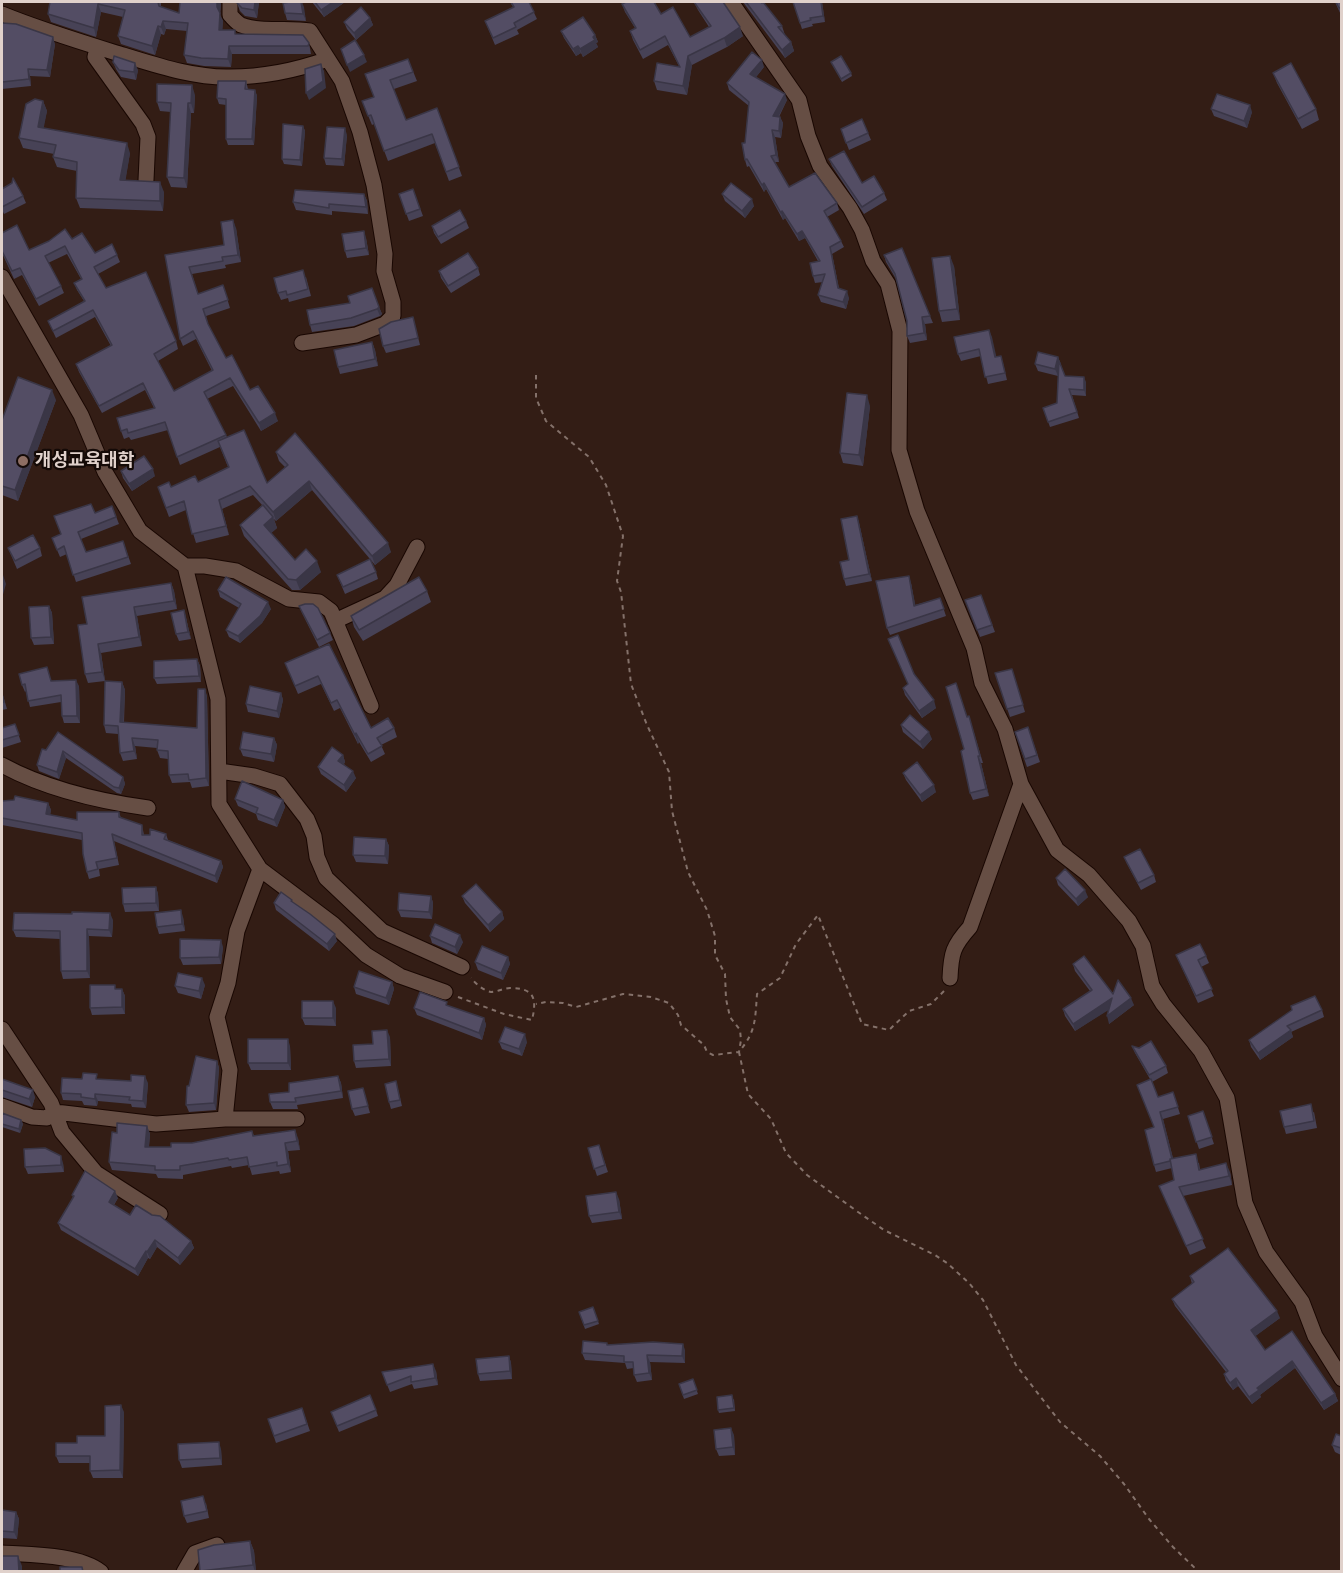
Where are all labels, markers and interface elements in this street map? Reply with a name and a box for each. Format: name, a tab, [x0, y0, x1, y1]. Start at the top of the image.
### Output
place label: 개성교육대학	[35, 450, 134, 472]
marker: 개성교육대학	[16, 454, 30, 468]

